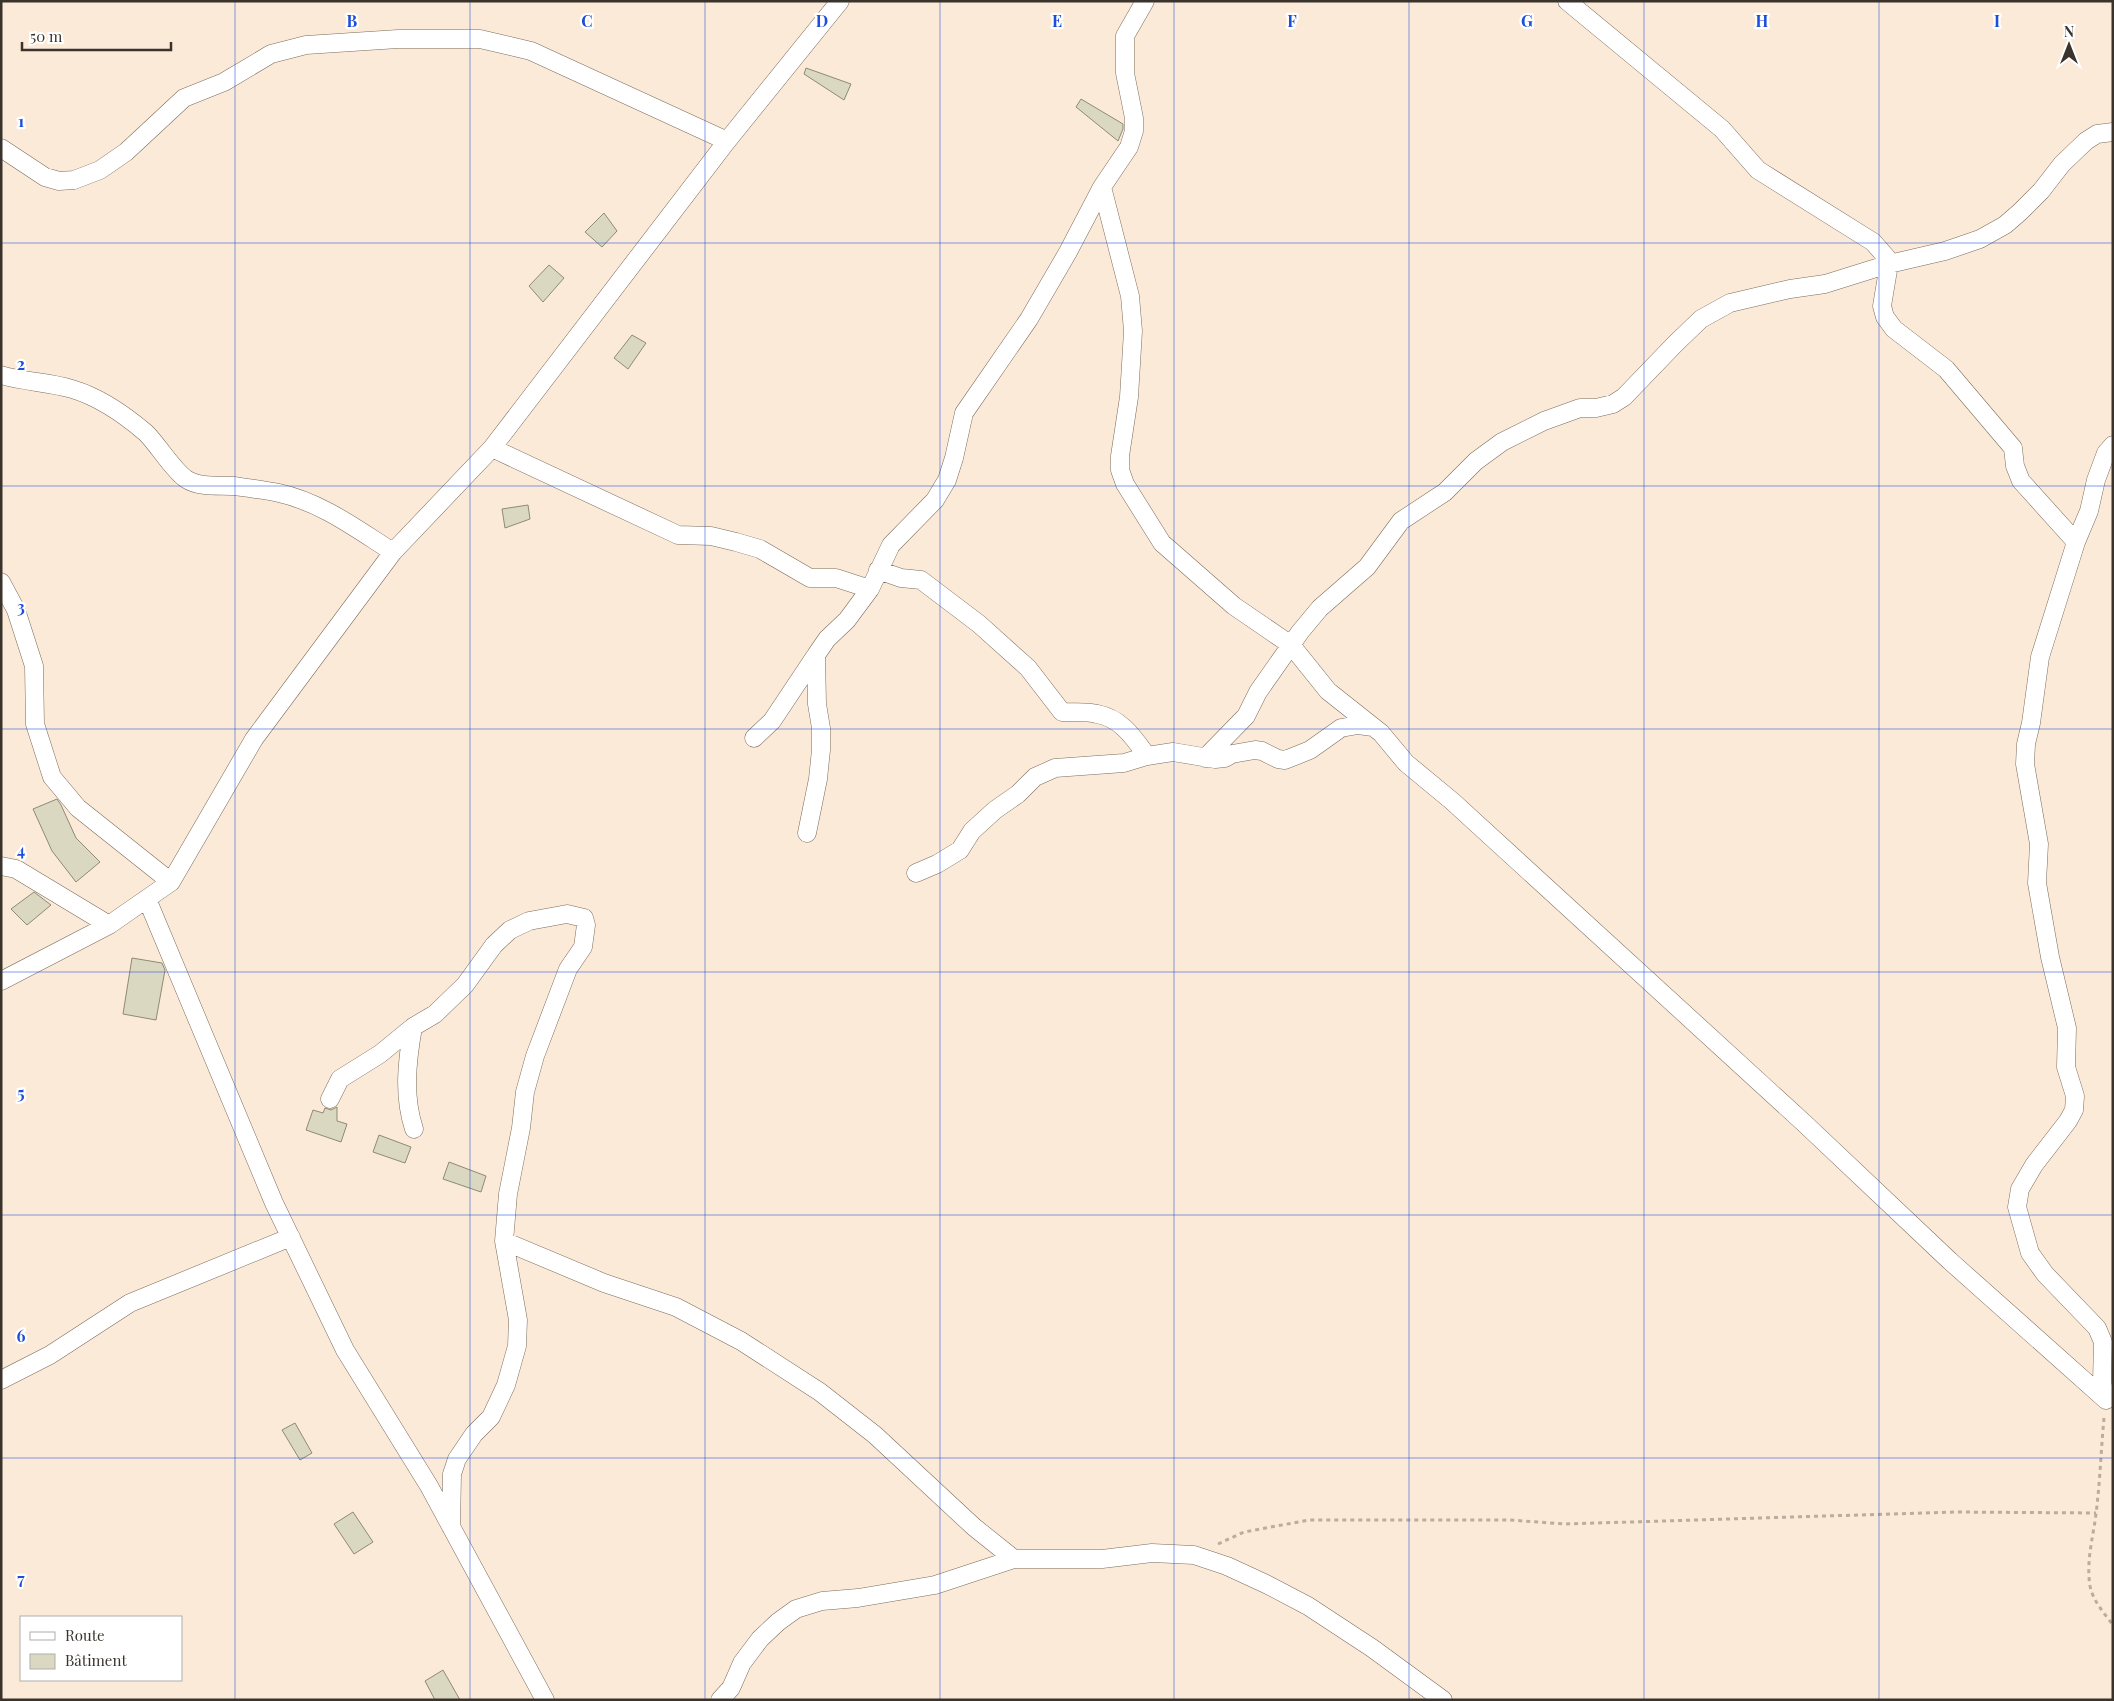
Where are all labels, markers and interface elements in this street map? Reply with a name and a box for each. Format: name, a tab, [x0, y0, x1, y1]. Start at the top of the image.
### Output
text: B	[347, 10, 358, 31]
text: C	[581, 10, 593, 31]
text: D	[816, 10, 828, 31]
text: E	[1052, 10, 1062, 31]
text: F	[1287, 10, 1297, 31]
text: G	[1521, 10, 1533, 31]
text: H	[1756, 10, 1769, 31]
text: I	[1994, 10, 2000, 31]
scale bar	[22, 20, 171, 52]
north arrow	[2044, 20, 2094, 70]
text: N	[2064, 22, 2074, 41]
text: 50 m	[30, 26, 63, 46]
text: 1	[18, 110, 24, 131]
text: 2	[17, 353, 25, 374]
text: 3	[17, 596, 25, 617]
text: 4	[17, 839, 25, 860]
text: 5	[17, 1082, 25, 1103]
text: 6	[17, 1325, 26, 1346]
text: 7	[17, 1568, 25, 1589]
legend	[20, 1616, 182, 1681]
text: Route	[65, 1625, 105, 1645]
text: Bâtiment	[65, 1650, 127, 1670]

